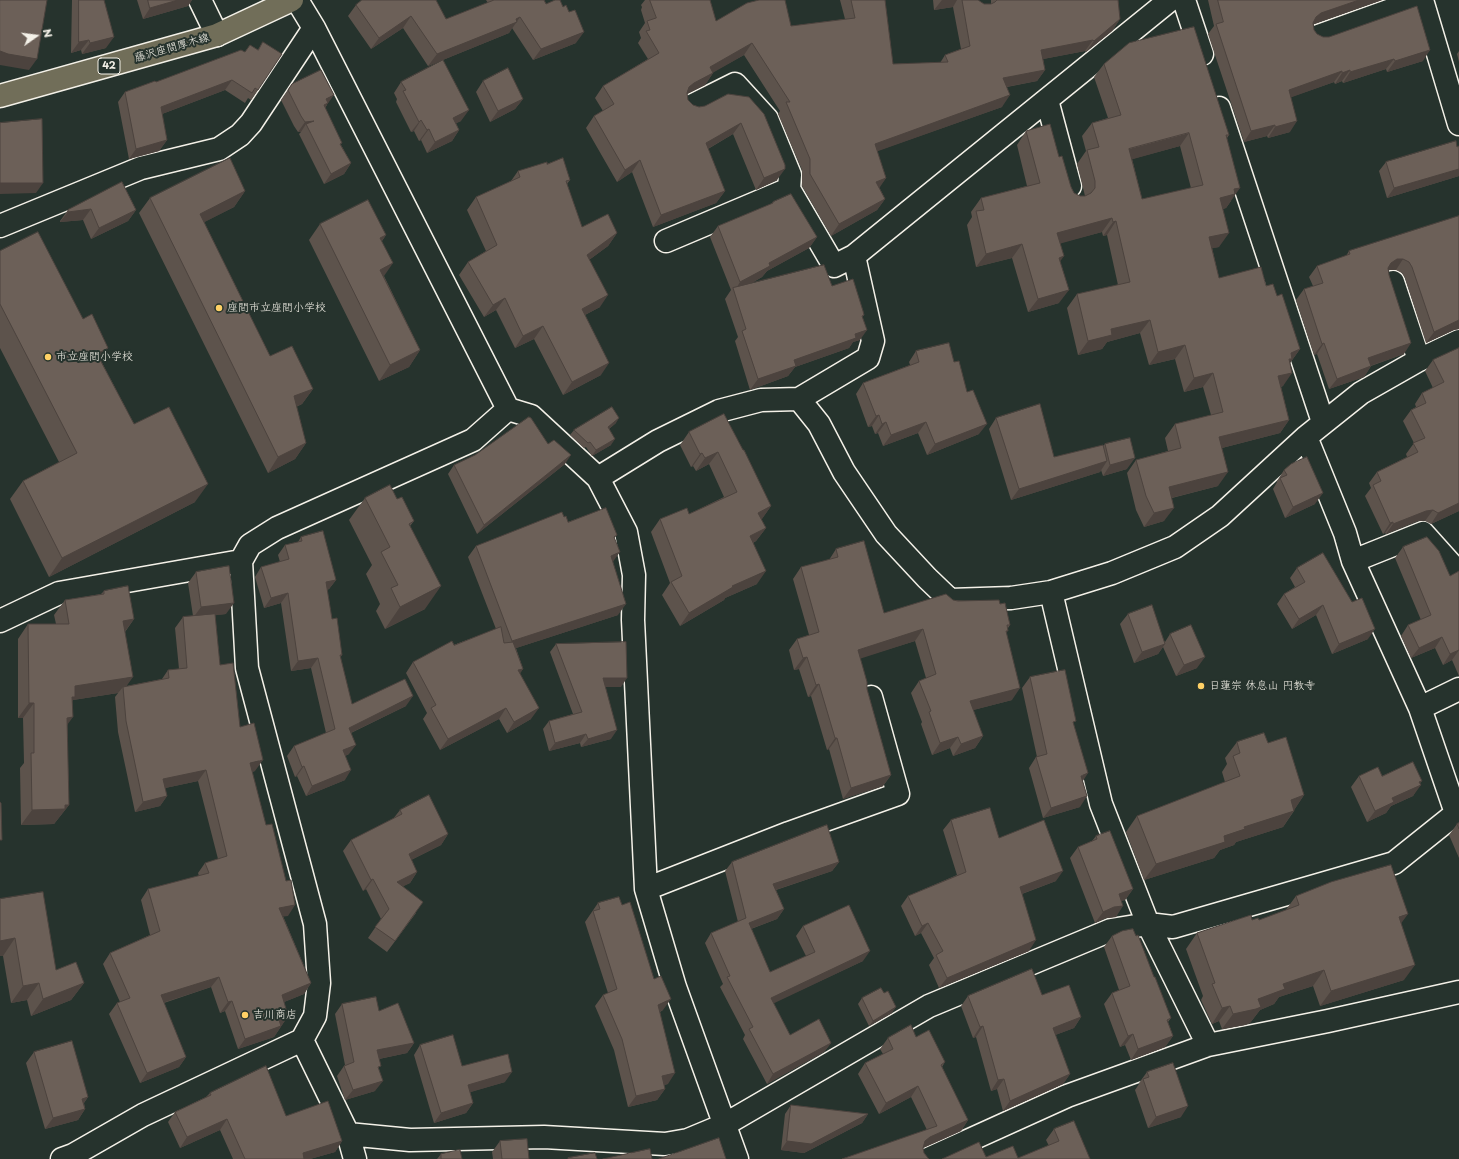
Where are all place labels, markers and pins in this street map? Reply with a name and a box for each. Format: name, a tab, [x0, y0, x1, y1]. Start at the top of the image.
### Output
place label: 座間市立座間小学校	[227, 301, 326, 315]
marker: 座間市立座間小学校	[214, 303, 224, 313]
place label: 市立座間小学校	[56, 350, 133, 364]
marker: 市立座間小学校	[43, 352, 53, 362]
place label: 日蓮宗 休息山 円教寺	[1209, 679, 1315, 693]
marker: 日蓮宗 休息山 円教寺	[1196, 681, 1206, 691]
place label: 吉川商店	[253, 1008, 297, 1022]
marker: 吉川商店	[240, 1010, 250, 1020]

